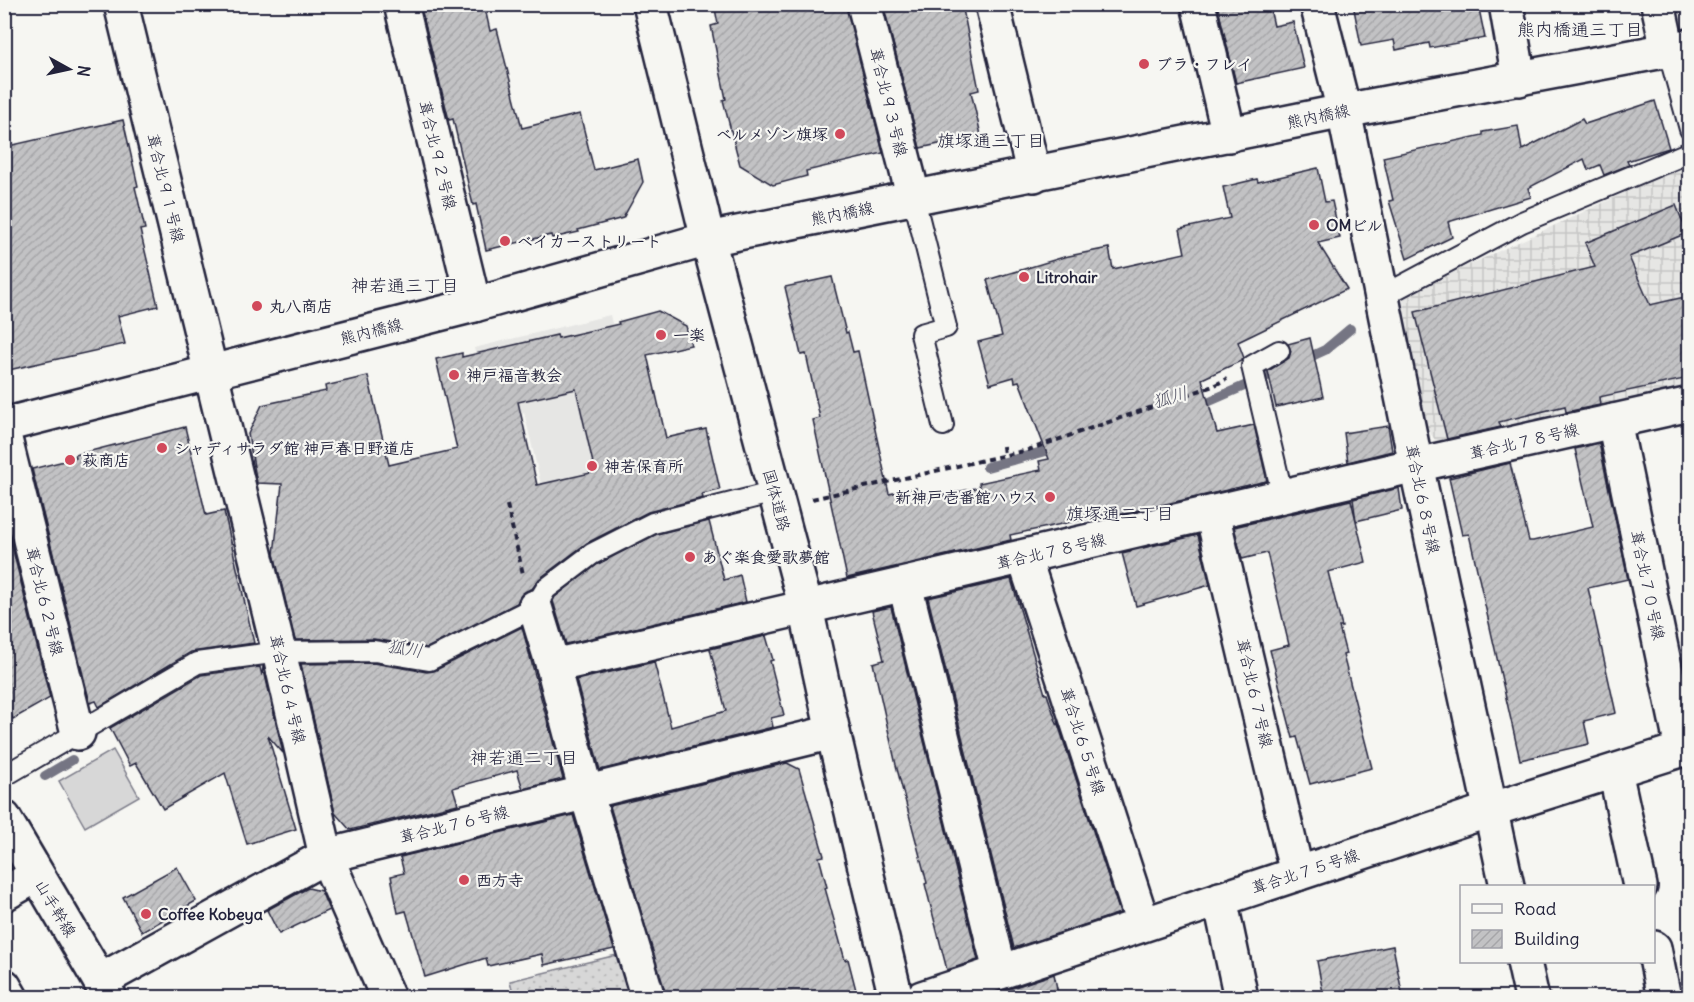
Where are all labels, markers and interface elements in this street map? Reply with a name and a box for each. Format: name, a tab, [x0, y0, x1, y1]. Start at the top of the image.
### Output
district label: 熊内橋通三丁目	[1517, 18, 1643, 41]
north arrow	[39, 39, 99, 99]
street label: 葺合北９３号線	[866, 45, 912, 159]
place label: ブラ・フレイ	[1156, 54, 1253, 74]
marker: ブラ・フレイ	[1137, 57, 1151, 71]
text: N	[73, 64, 95, 78]
street label: 葺合北９２号線	[415, 98, 461, 212]
street label: 熊内橋線	[1285, 100, 1351, 132]
place label: ベルメゾン旗塚	[716, 124, 828, 144]
marker: ベルメゾン旗塚	[833, 127, 847, 141]
district label: 旗塚通三丁目	[937, 129, 1045, 152]
street label: 葺合北９１号線	[143, 131, 189, 245]
street label: 熊内橋線	[809, 197, 875, 229]
place label: OMビル	[1326, 215, 1383, 235]
marker: OMビル	[1307, 218, 1321, 232]
place label: ベイカーストリート	[517, 231, 662, 251]
marker: ベイカーストリート	[498, 234, 512, 248]
place label: Litrohair	[1036, 267, 1098, 287]
marker: Litrohair	[1017, 270, 1031, 284]
district label: 神若通三丁目	[351, 274, 459, 297]
place label: 丸八商店	[269, 296, 333, 316]
marker: 丸八商店	[250, 299, 264, 313]
street label: 熊内橋線	[338, 314, 404, 348]
place label: 一楽	[673, 325, 705, 345]
marker: 一楽	[654, 328, 668, 342]
place label: 神戸福音教会	[466, 365, 562, 385]
marker: 神戸福音教会	[447, 368, 461, 382]
water label: 狐川	[1150, 381, 1190, 413]
street label: 葺合北７８号線	[1467, 419, 1581, 463]
place label: シャディサラダ館 神戸春日野道店	[174, 438, 415, 458]
marker: シャディサラダ館 神戸春日野道店	[155, 441, 169, 455]
street label: 葺合北６８号線	[1402, 442, 1444, 556]
place label: 萩商店	[82, 450, 130, 470]
marker: 萩商店	[63, 453, 77, 467]
place label: 神若保育所	[604, 456, 684, 476]
marker: 神若保育所	[585, 459, 599, 473]
street label: 国体道路	[759, 466, 795, 534]
place label: 新神戸壱番館ハウス	[895, 487, 1038, 507]
marker: 新神戸壱番館ハウス	[1043, 490, 1057, 504]
district label: 旗塚通二丁目	[1066, 502, 1174, 525]
street label: 葺合北７０号線	[1627, 528, 1669, 642]
street label: 葺合北７８号線	[994, 529, 1108, 573]
street label: 葺合北６２号線	[22, 544, 68, 658]
place label: あぐ楽食愛歌夢館	[702, 547, 830, 567]
marker: あぐ楽食愛歌夢館	[683, 550, 697, 564]
street label: 葺合北６４号線	[266, 632, 310, 746]
water label: 狐川	[385, 634, 425, 662]
street label: 葺合北６７号線	[1233, 636, 1277, 750]
street label: 葺合北６５号線	[1056, 685, 1110, 797]
district label: 神若通二丁目	[470, 746, 578, 769]
street label: 葺合北７６号線	[397, 801, 511, 847]
street label: 葺合北７５号線	[1249, 844, 1361, 898]
place label: 西方寺	[476, 870, 524, 890]
marker: 西方寺	[457, 873, 471, 887]
street label: 山手幹線	[31, 875, 81, 941]
legend	[1460, 885, 1655, 963]
text: Road	[1514, 897, 1557, 920]
place label: Coffee Kobeya	[158, 904, 263, 925]
marker: Coffee Kobeya	[139, 907, 153, 921]
text: Building	[1514, 927, 1579, 950]

